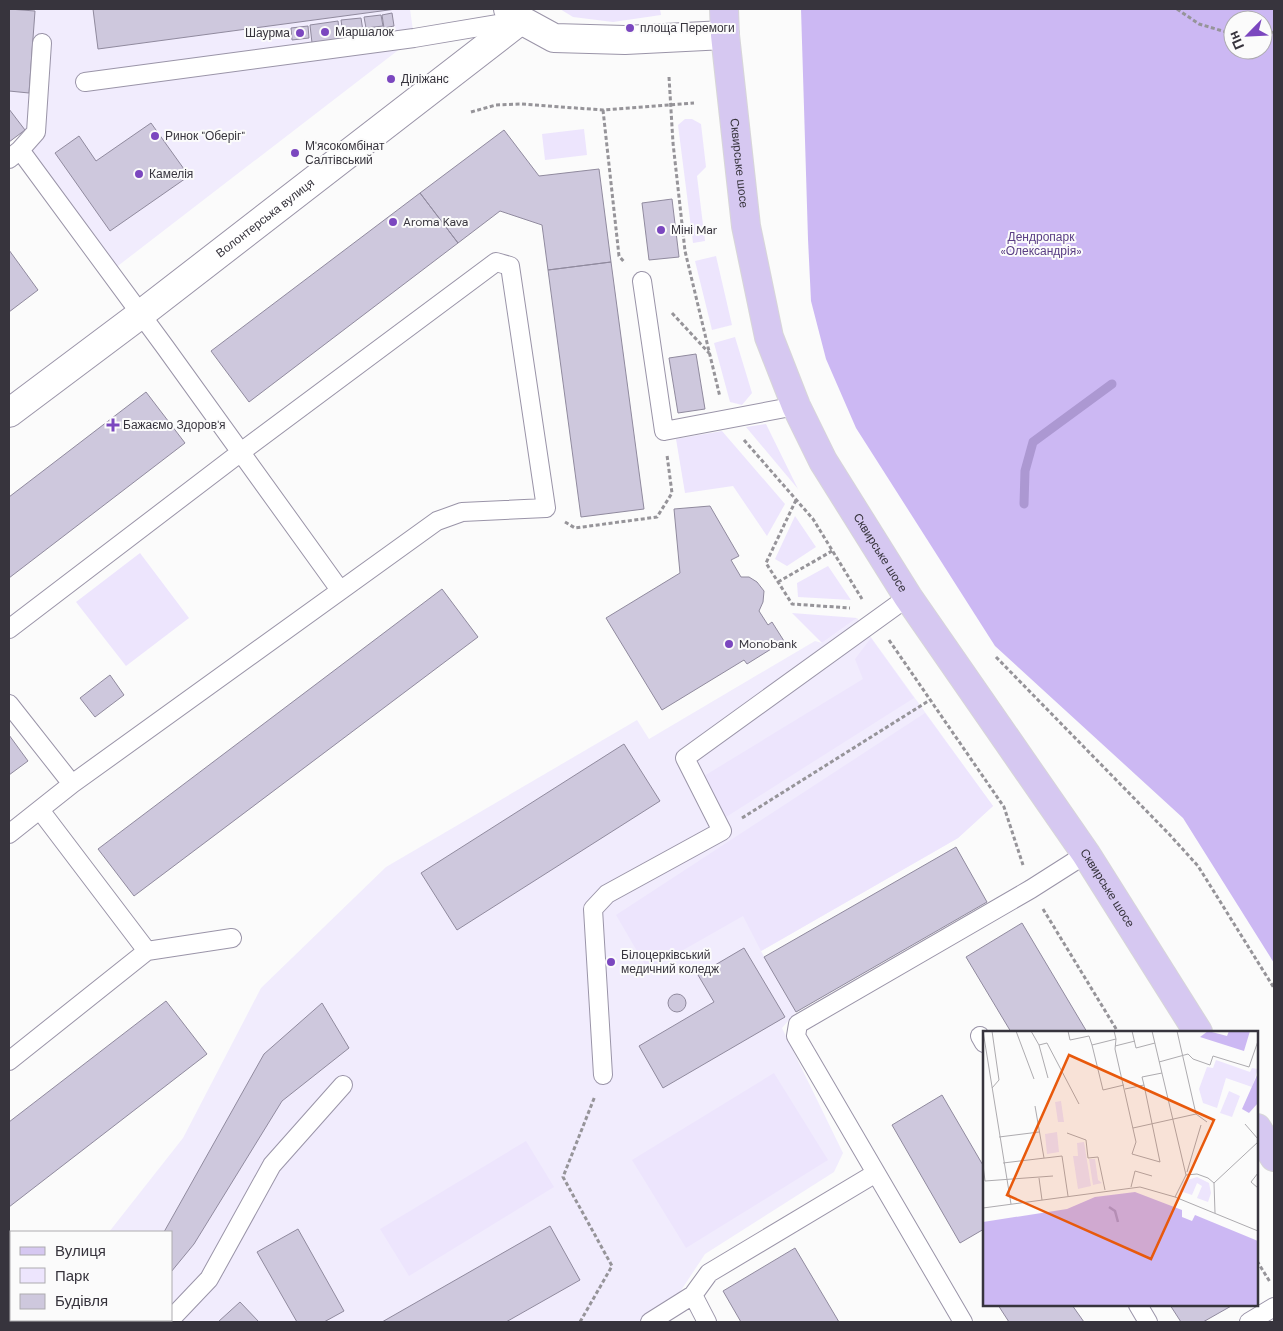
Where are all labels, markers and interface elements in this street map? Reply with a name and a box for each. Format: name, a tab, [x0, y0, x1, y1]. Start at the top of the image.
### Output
north arrow	[1223, 10, 1273, 60]
place label: площа Перемоги	[640, 20, 735, 36]
marker: площа Перемоги	[624, 22, 636, 34]
place label: Маршалок	[335, 24, 395, 40]
place label: Шаурма	[245, 25, 290, 41]
marker: Маршалок	[319, 26, 331, 38]
marker: Шаурма	[294, 27, 306, 39]
text: Пн	[1224, 28, 1248, 52]
place label: Діліжанс	[401, 71, 449, 87]
marker: Діліжанс	[385, 73, 397, 85]
street label: Сквирське шосе	[726, 117, 752, 209]
place label: Ринок "Оберіг"	[165, 128, 245, 144]
marker: Ринок "Оберіг"	[149, 130, 161, 142]
place label: М'ясокомбінат Салтівський	[305, 138, 385, 168]
marker: М'ясокомбінат Салтівський	[289, 147, 301, 159]
place label: Камелія	[149, 166, 193, 182]
marker: Камелія	[133, 168, 145, 180]
street label: Волонтерська вулиця	[213, 175, 318, 261]
place label: Aroma Kava	[403, 214, 468, 230]
marker: Aroma Kava	[387, 216, 399, 228]
place label: Міні Mar	[671, 222, 718, 238]
marker: Міні Mar	[655, 224, 667, 236]
park label: Дендропарк «Олександрія»	[1000, 229, 1082, 259]
place label: Бажаємо Здоров'я	[123, 417, 226, 433]
marker: Бажаємо Здоров'я	[107, 419, 119, 431]
street label: Сквирське шосе	[850, 510, 911, 595]
place label: Monobank	[739, 636, 797, 652]
marker: Monobank	[723, 638, 735, 650]
street label: Сквирське шосе	[1077, 845, 1138, 931]
place label: Білоцерківський медичний коледж	[621, 947, 719, 977]
marker: Білоцерківський медичний коледж	[605, 956, 617, 968]
inset map	[983, 1031, 1258, 1306]
legend	[10, 1231, 172, 1321]
text: Вулиця	[55, 1241, 106, 1261]
text: Парк	[55, 1266, 89, 1286]
text: Будівля	[55, 1291, 108, 1311]

